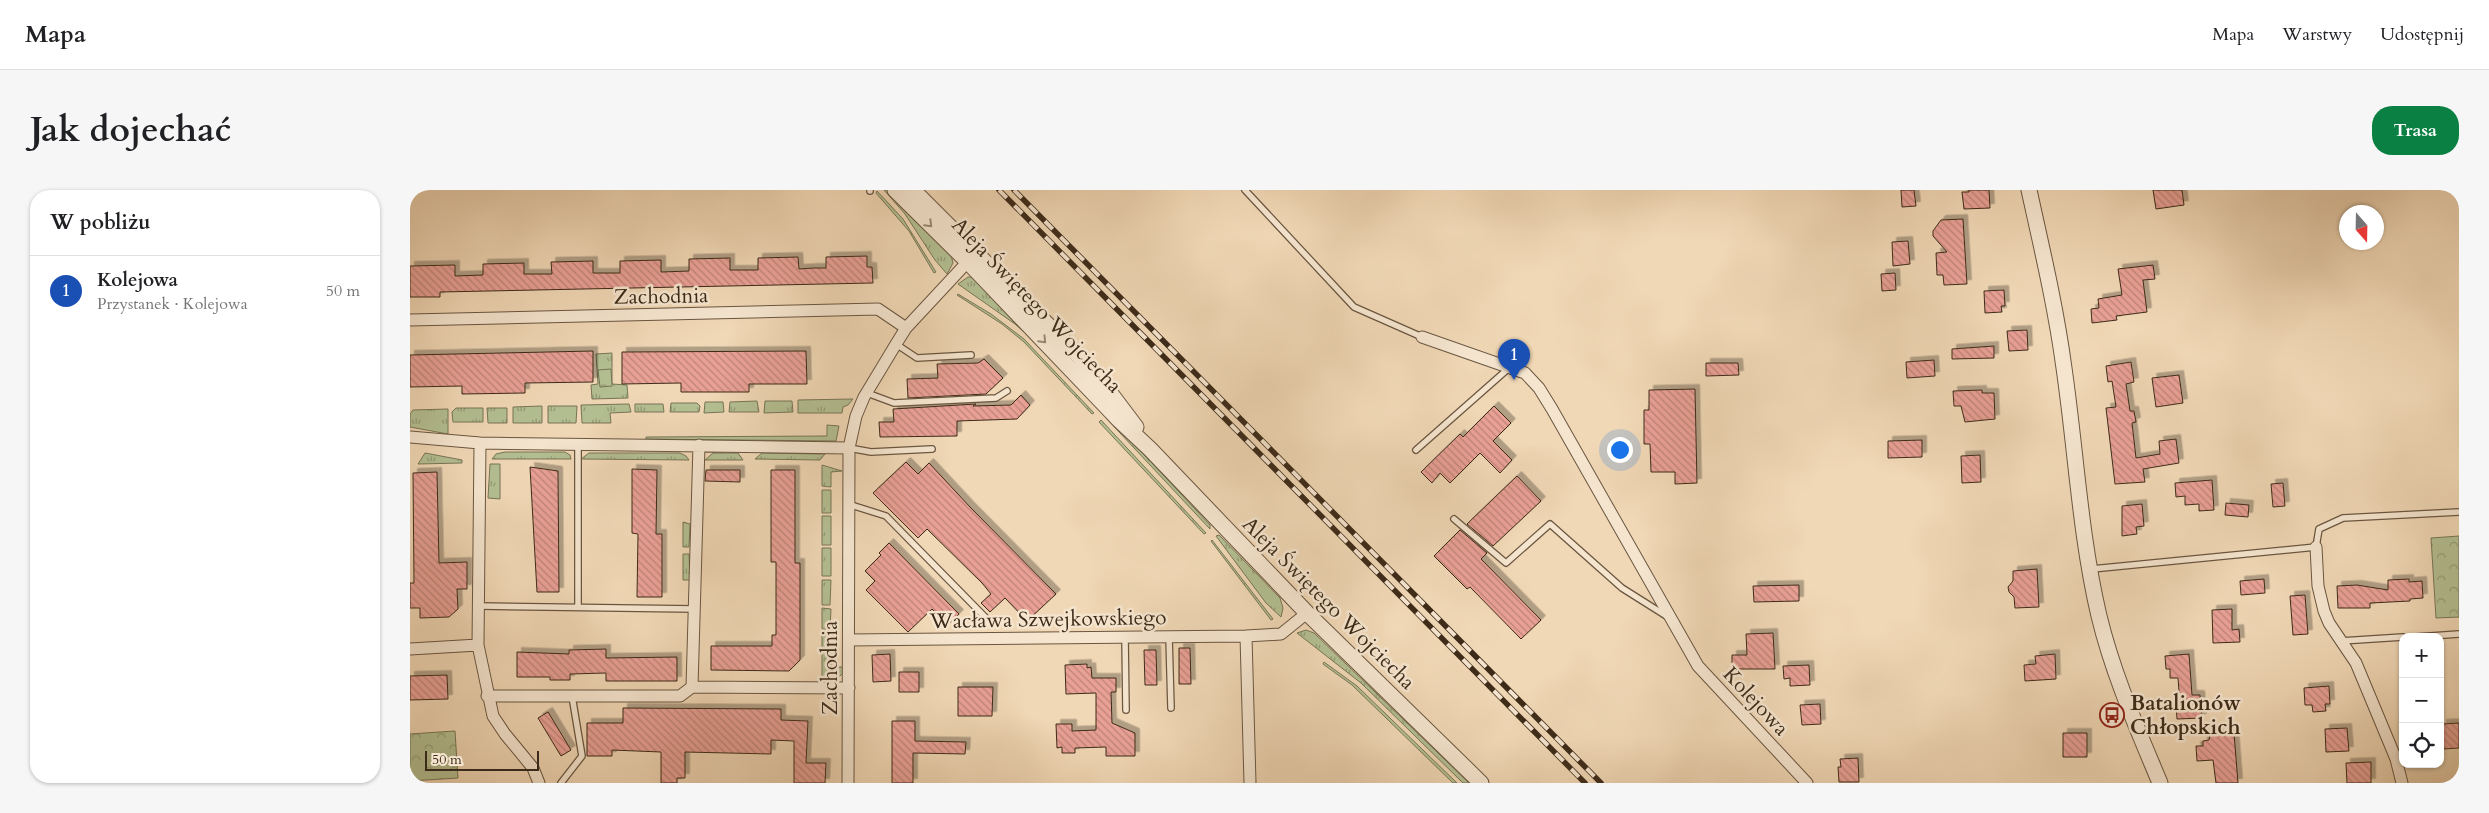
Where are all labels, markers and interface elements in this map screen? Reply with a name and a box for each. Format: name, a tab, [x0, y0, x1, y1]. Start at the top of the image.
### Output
text: Mapa	[25, 18, 86, 51]
text: Mapa	[2212, 22, 2254, 47]
text: Warstwy	[2282, 22, 2352, 47]
text: Udostępnij	[2380, 22, 2464, 47]
text: Jak dojechać	[30, 106, 231, 154]
button: Trasa	[2372, 106, 2459, 155]
north arrow	[2339, 205, 2384, 250]
text: W pobliżu	[50, 208, 151, 237]
street label: Aleja Świętego Wojciecha	[945, 210, 1129, 400]
one-way arrow	[923, 219, 932, 228]
text: Kolejowa	[97, 267, 178, 293]
text: 1	[62, 280, 70, 302]
text: 50 m	[326, 280, 360, 302]
street label: Zachodnia	[613, 281, 709, 312]
text: Przystanek · Kolejowa	[97, 293, 248, 315]
one-way arrow	[1037, 335, 1046, 344]
pin: 1	[1498, 339, 1530, 380]
your location	[1607, 437, 1633, 463]
street label: Aleja Świętego Wojciecha	[1236, 510, 1422, 696]
street label: Wacława Szwejkowskiego	[928, 603, 1167, 636]
street label: Zachodnia	[816, 621, 845, 715]
map controls	[2399, 633, 2444, 768]
button: +	[2399, 633, 2444, 678]
street label: Kolejowa	[1716, 660, 1795, 742]
button: −	[2399, 678, 2444, 723]
place label: Batalionów Chłopskich	[2130, 689, 2241, 742]
bus stop icon: Batalionów Chłopskich	[2099, 702, 2125, 728]
button: locate	[2399, 723, 2444, 768]
scale bar	[425, 748, 539, 771]
text: 50 m	[432, 750, 462, 769]

